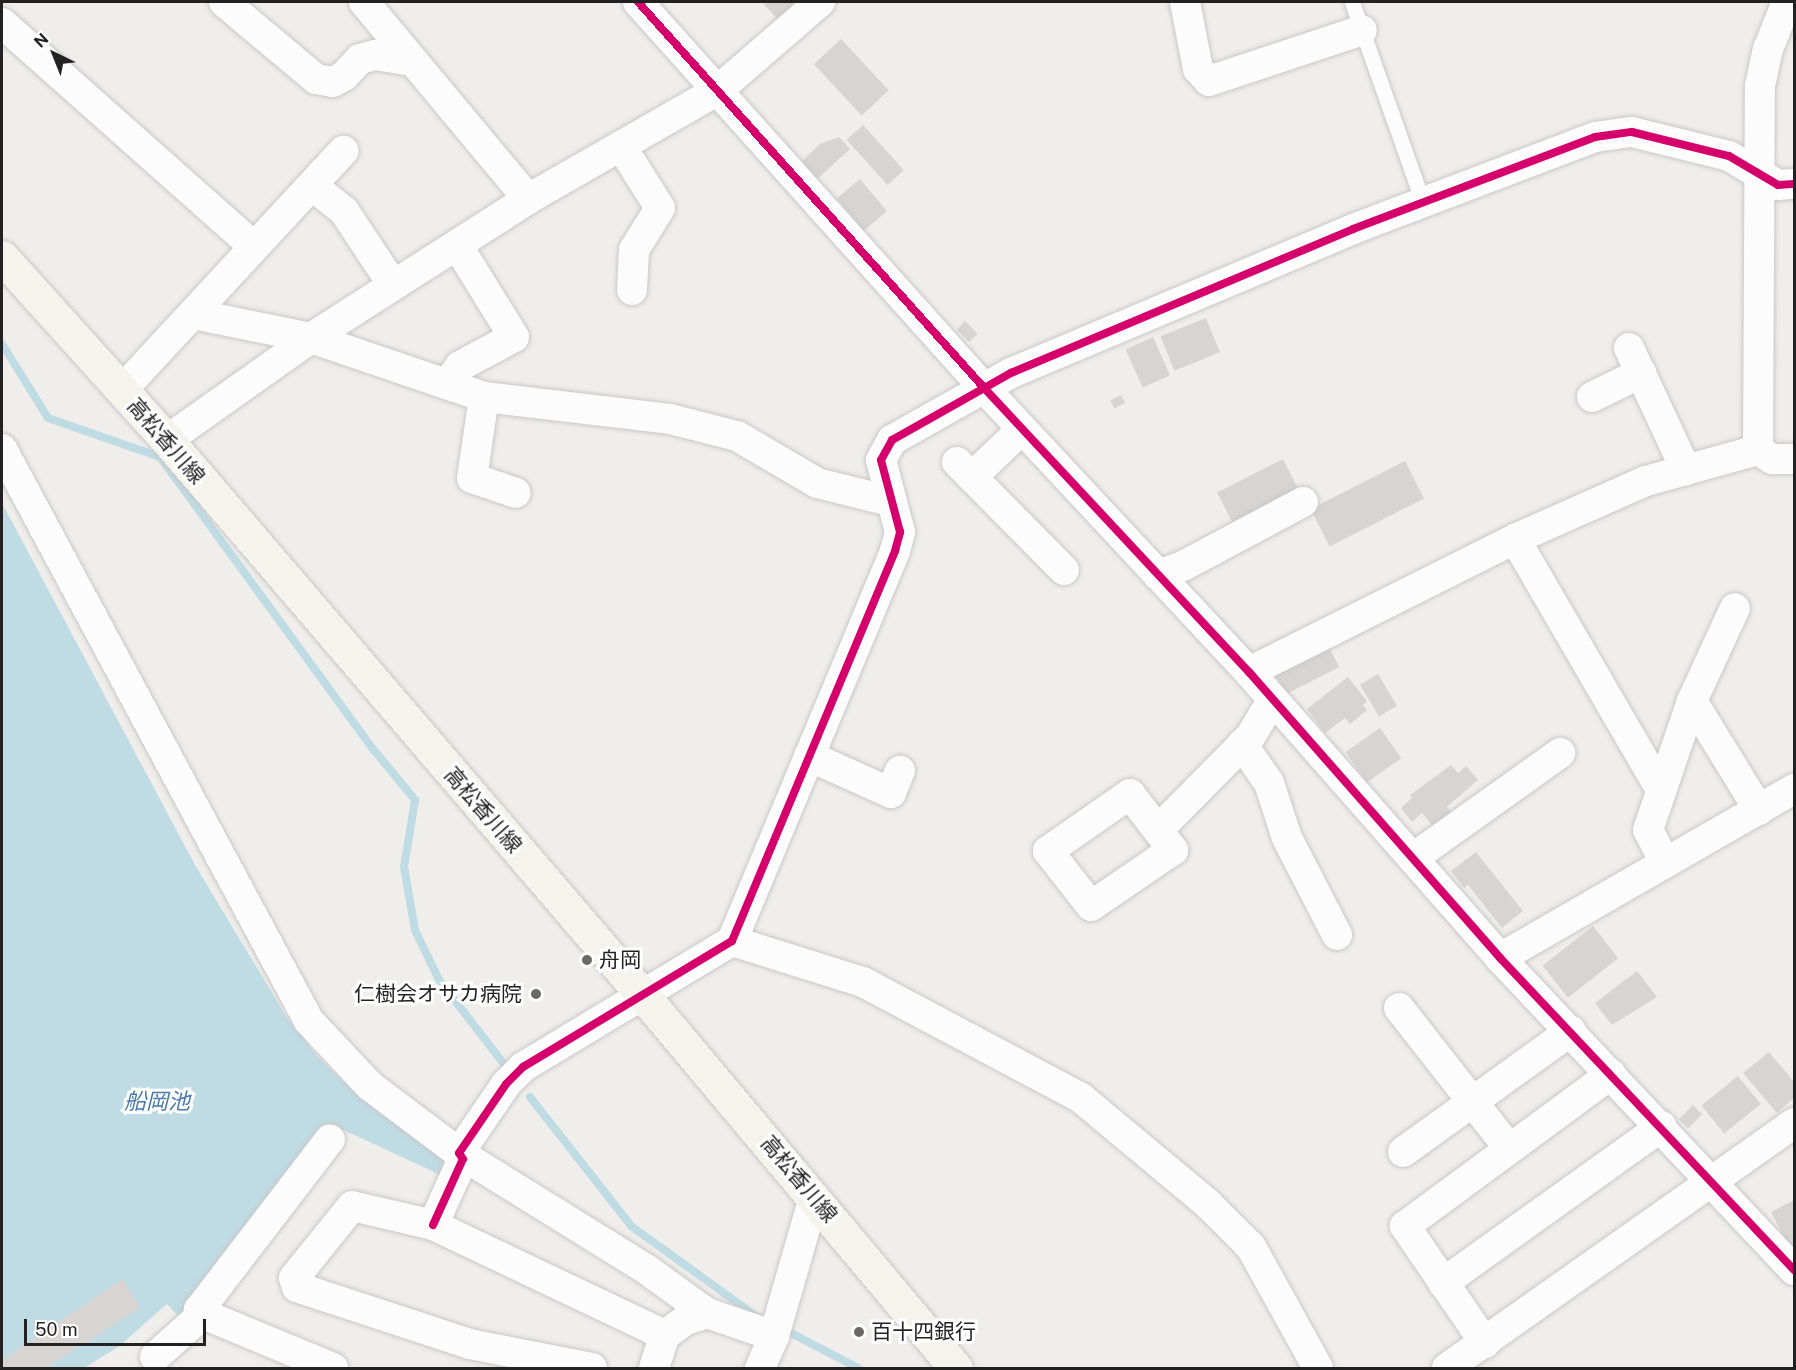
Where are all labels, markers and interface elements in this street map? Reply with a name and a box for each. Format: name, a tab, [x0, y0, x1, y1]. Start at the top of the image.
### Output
north arrow	[24, 24, 84, 84]
text: N	[30, 29, 52, 52]
street label: 高松香川線	[122, 393, 210, 489]
street label: 高松香川線	[439, 762, 527, 858]
place label: 舟岡	[599, 947, 641, 973]
marker: 舟岡	[580, 953, 594, 967]
place label: 仁樹会オサカ病院	[354, 981, 522, 1007]
marker: 仁樹会オサカ病院	[527, 985, 545, 1003]
water label: 船岡池	[124, 1089, 190, 1115]
street label: 高松香川線	[756, 1131, 842, 1227]
scale bar	[27, 1307, 208, 1345]
text: 50 m	[35, 1319, 78, 1340]
place label: 百十四銀行	[871, 1319, 976, 1345]
marker: 百十四銀行	[852, 1325, 866, 1339]

